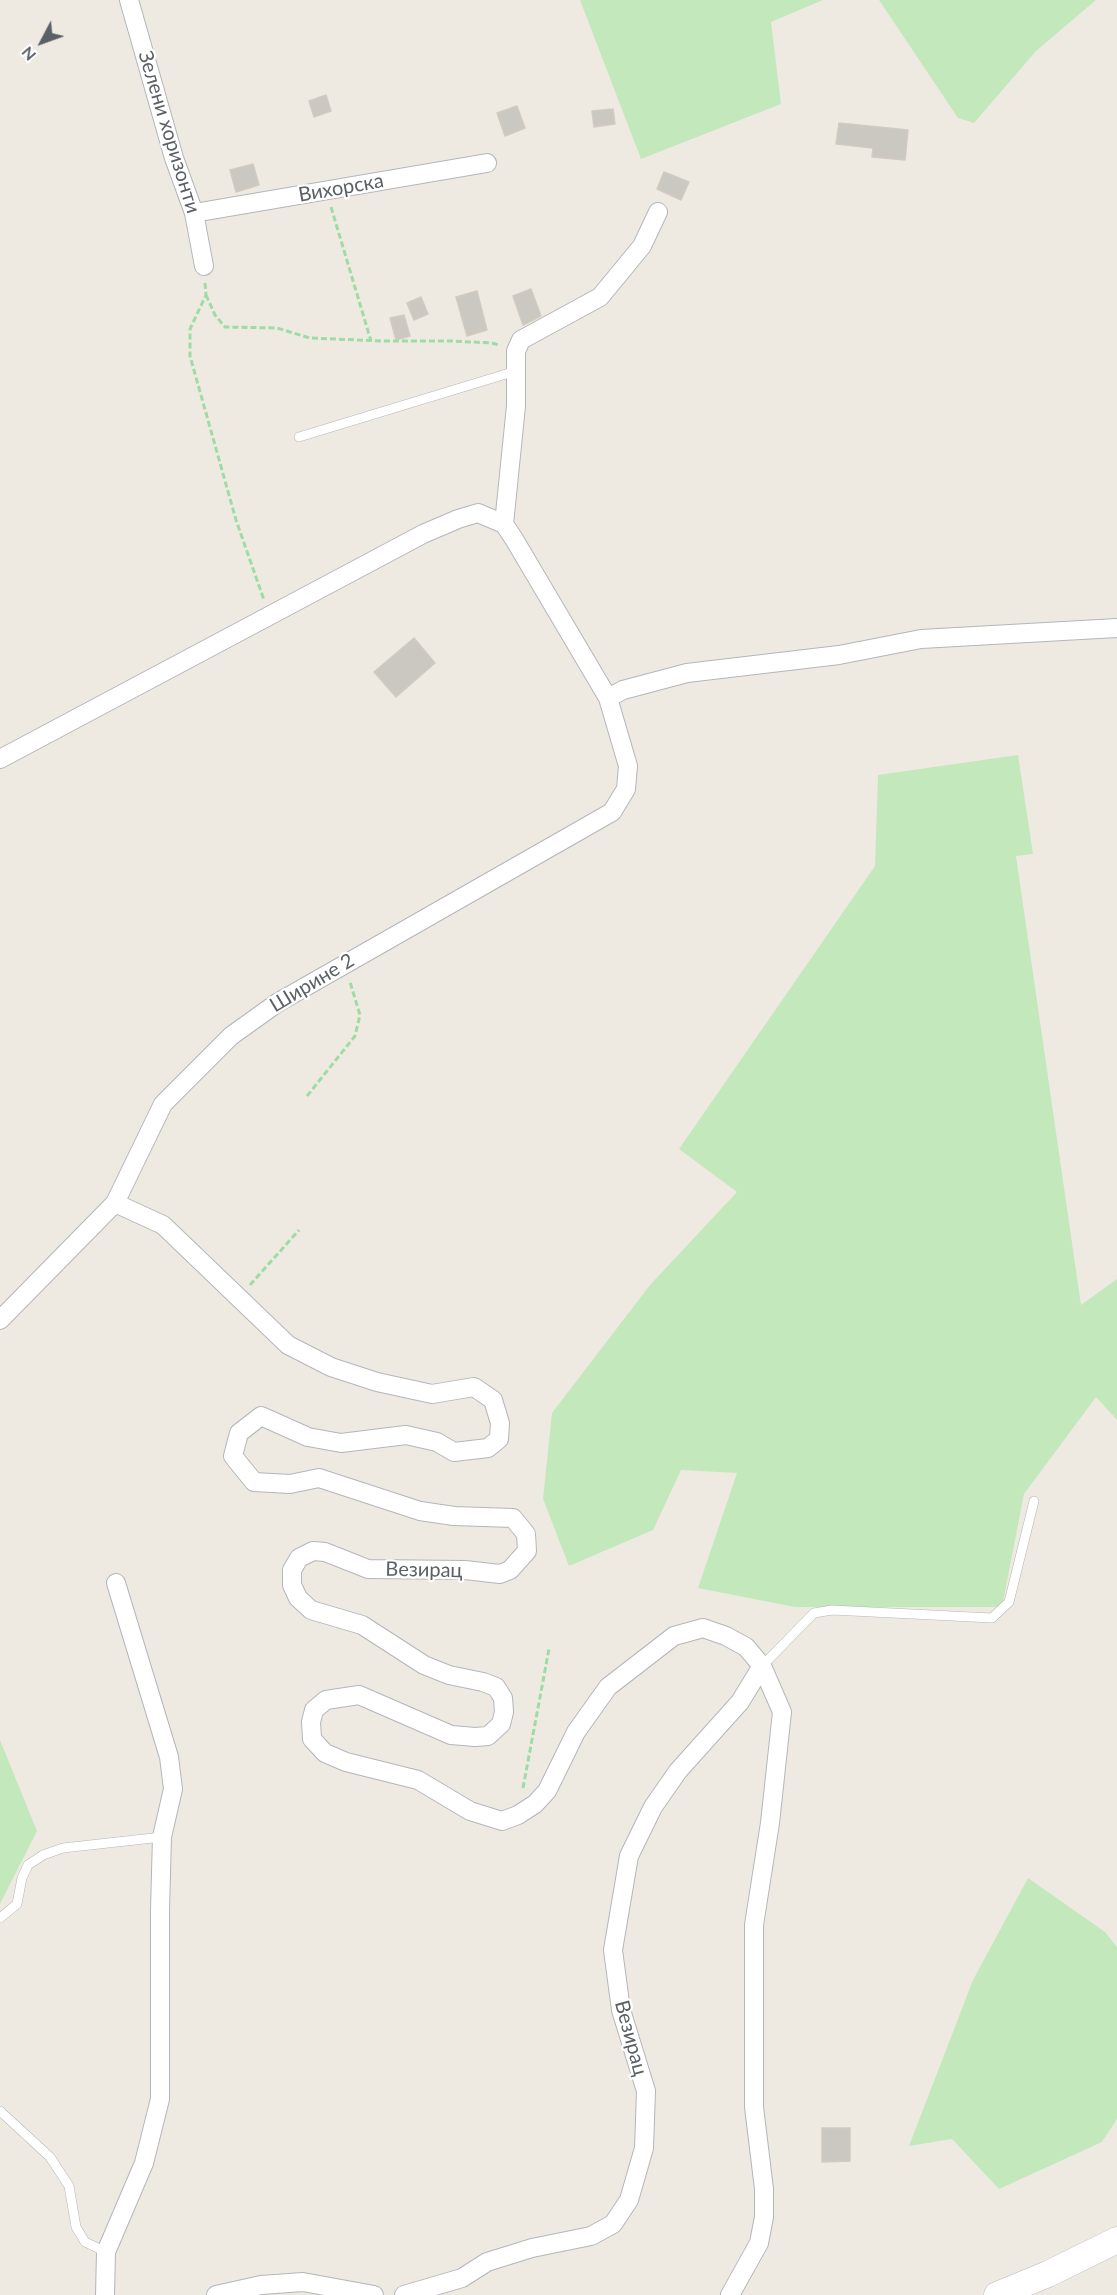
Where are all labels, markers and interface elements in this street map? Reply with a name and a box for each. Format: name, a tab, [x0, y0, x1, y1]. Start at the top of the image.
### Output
north arrow	[12, 12, 72, 72]
text: N	[17, 43, 39, 65]
street label: Зелени хоризонти	[133, 48, 205, 216]
street label: Вихорска	[297, 169, 385, 207]
street label: Ширине 2	[265, 948, 359, 1018]
street label: Везирац	[385, 1557, 463, 1583]
street label: Везирац	[609, 1998, 653, 2078]

